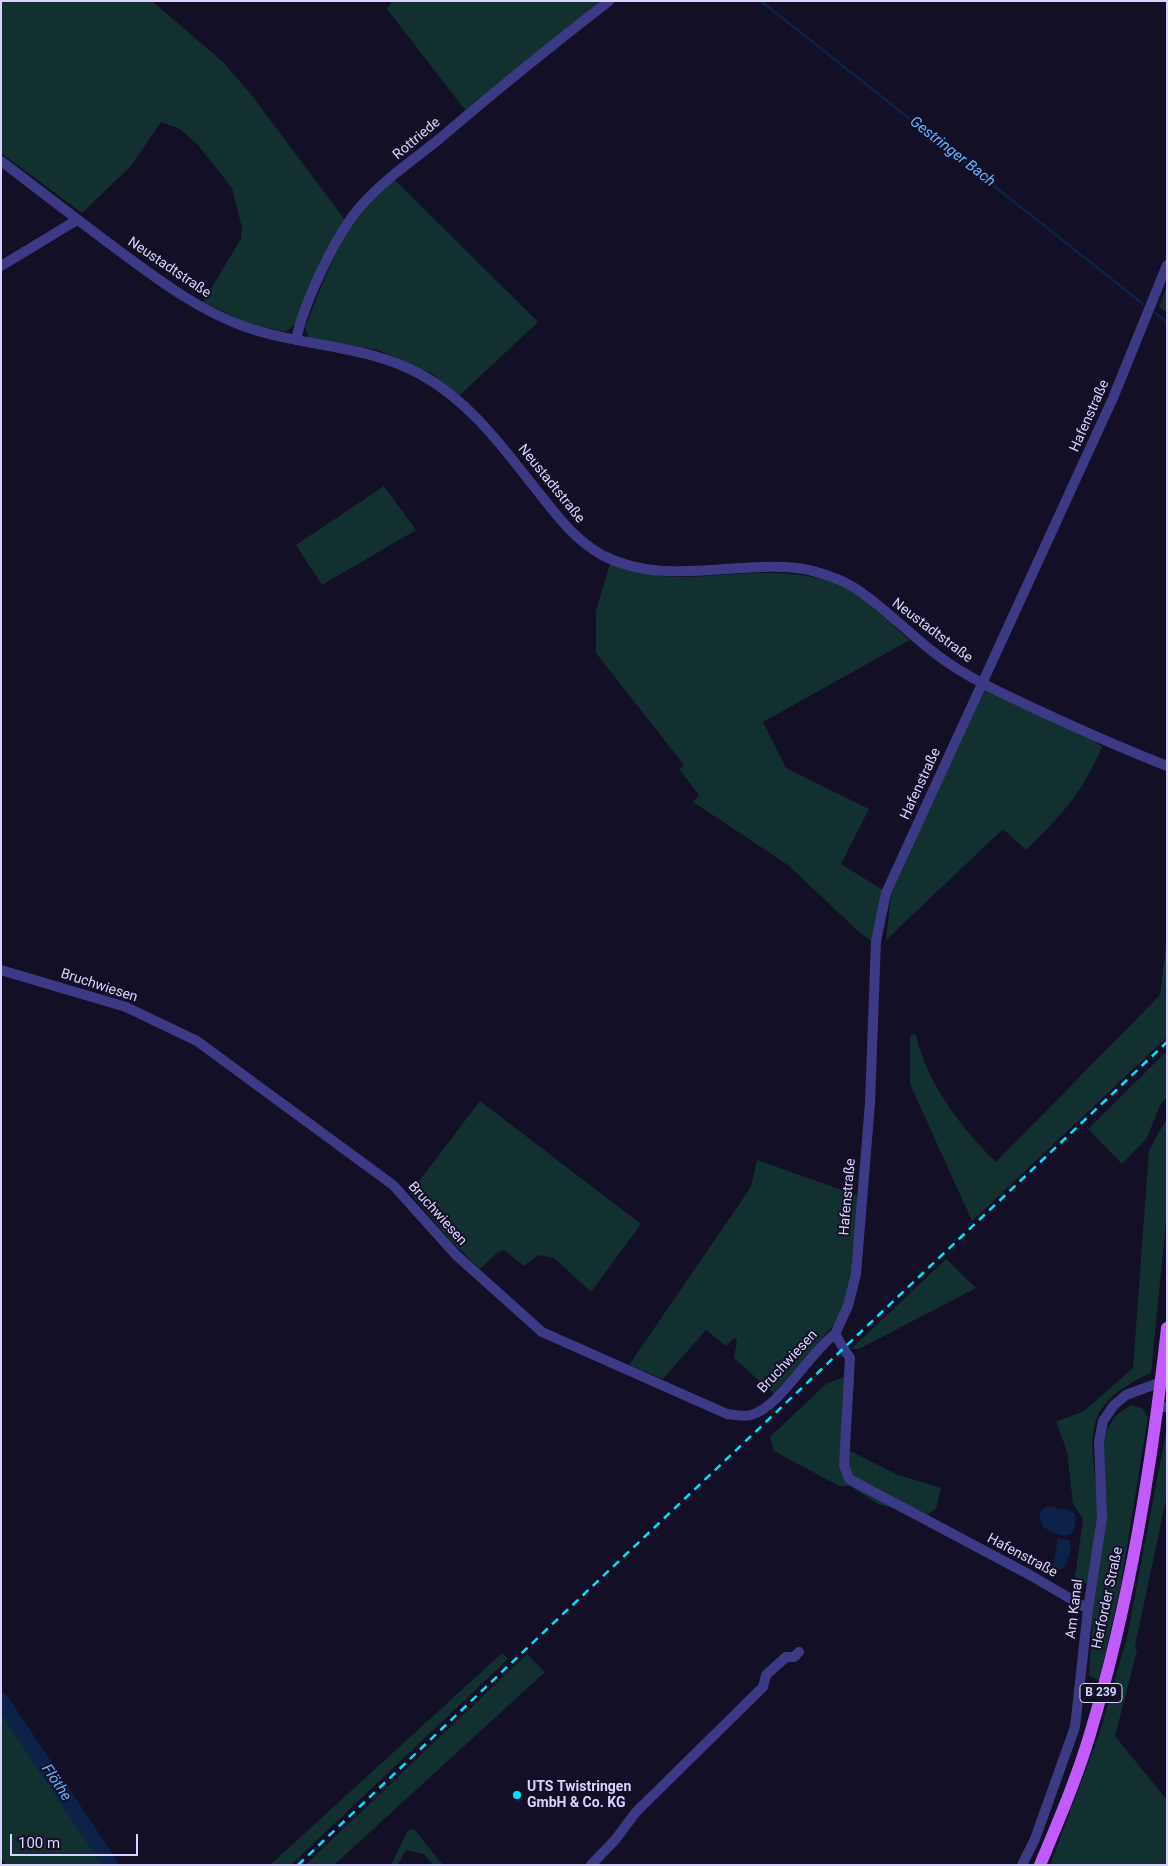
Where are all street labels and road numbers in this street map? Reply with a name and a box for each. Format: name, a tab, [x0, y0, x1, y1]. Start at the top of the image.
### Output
street label: Rottriede	[390, 114, 444, 164]
street label: Neustadtstraße	[124, 234, 214, 302]
street label: Hafenstraße	[1067, 377, 1113, 455]
street label: Neustadtstraße	[514, 441, 588, 527]
street label: Neustadtstraße	[888, 595, 976, 667]
street label: Hafenstraße	[897, 746, 945, 822]
street label: Bruchwiesen	[58, 966, 140, 1006]
street label: Hafenstraße	[836, 1158, 860, 1236]
street label: Bruchwiesen	[404, 1179, 470, 1249]
street label: Bruchwiesen	[755, 1327, 821, 1397]
street label: Hafenstraße	[984, 1530, 1060, 1582]
street label: Herforder Straße	[1089, 1545, 1127, 1651]
street label: Am Kanal	[1063, 1578, 1087, 1640]
road number: B 239	[1080, 1684, 1122, 1702]

